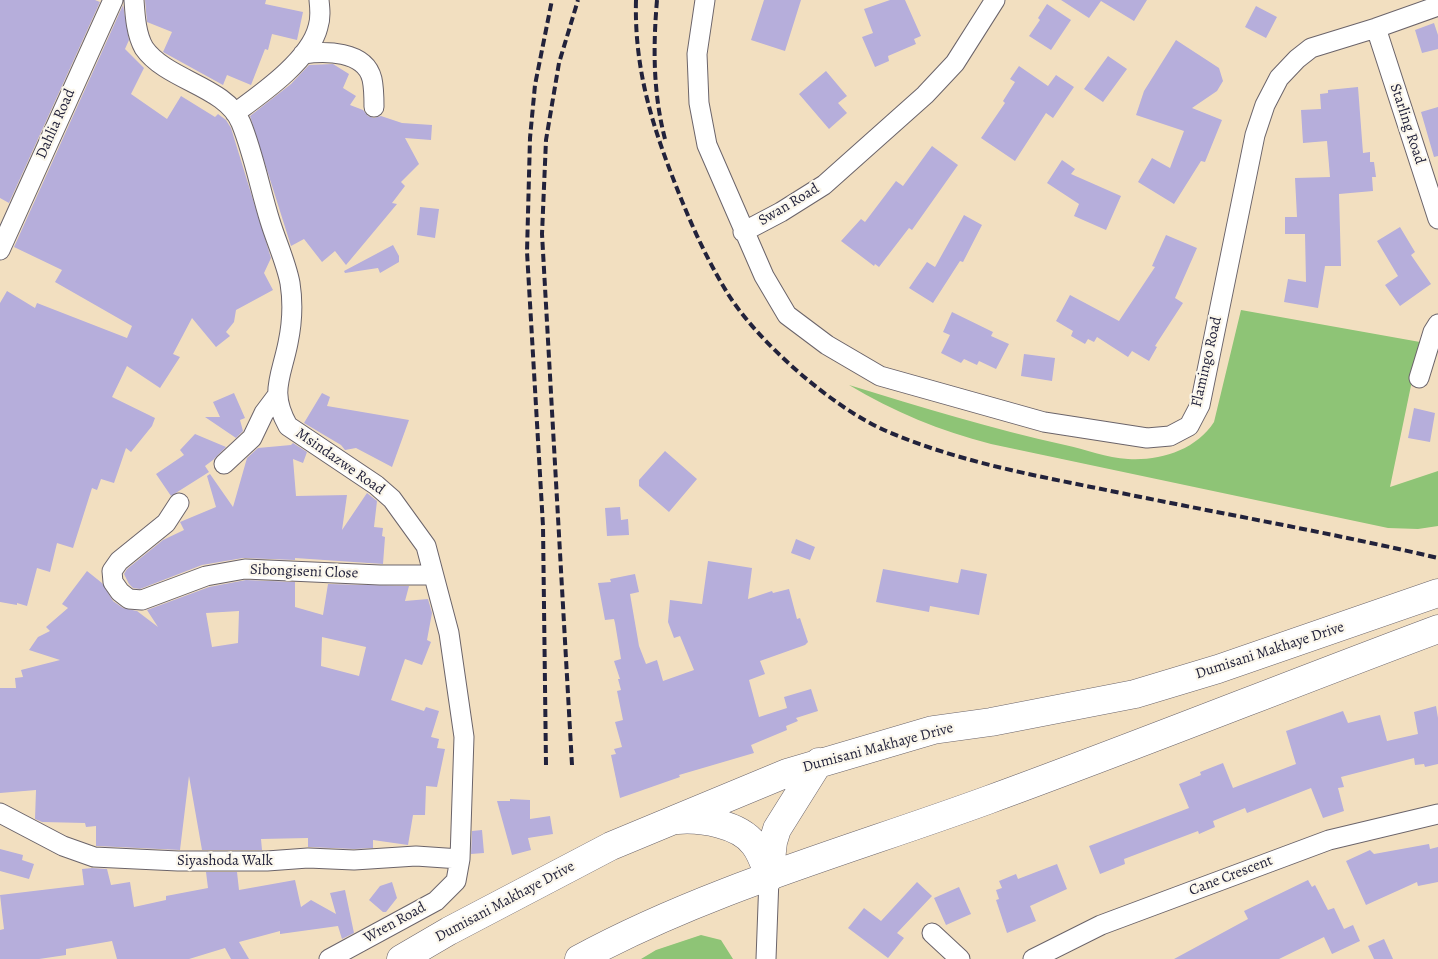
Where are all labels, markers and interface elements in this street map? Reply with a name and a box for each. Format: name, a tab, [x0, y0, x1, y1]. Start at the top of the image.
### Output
street label: Starling Road	[1386, 82, 1428, 166]
street label: Dahlia Road	[33, 86, 79, 162]
street label: Swan Road	[755, 180, 823, 230]
street label: Flamingo Road	[1188, 315, 1226, 409]
street label: Msindazwe Road	[292, 425, 388, 499]
street label: Sibongiseni Close	[249, 561, 359, 583]
street label: Dumisani Makhaye Drive	[1193, 618, 1347, 684]
street label: Dumisani Makhaye Drive	[801, 719, 955, 777]
street label: Siyashoda Walk	[177, 852, 273, 870]
street label: Cane Crescent	[1187, 852, 1275, 900]
street label: Dumisani Makhaye Drive	[432, 858, 578, 946]
street label: Wren Road	[361, 899, 429, 947]

